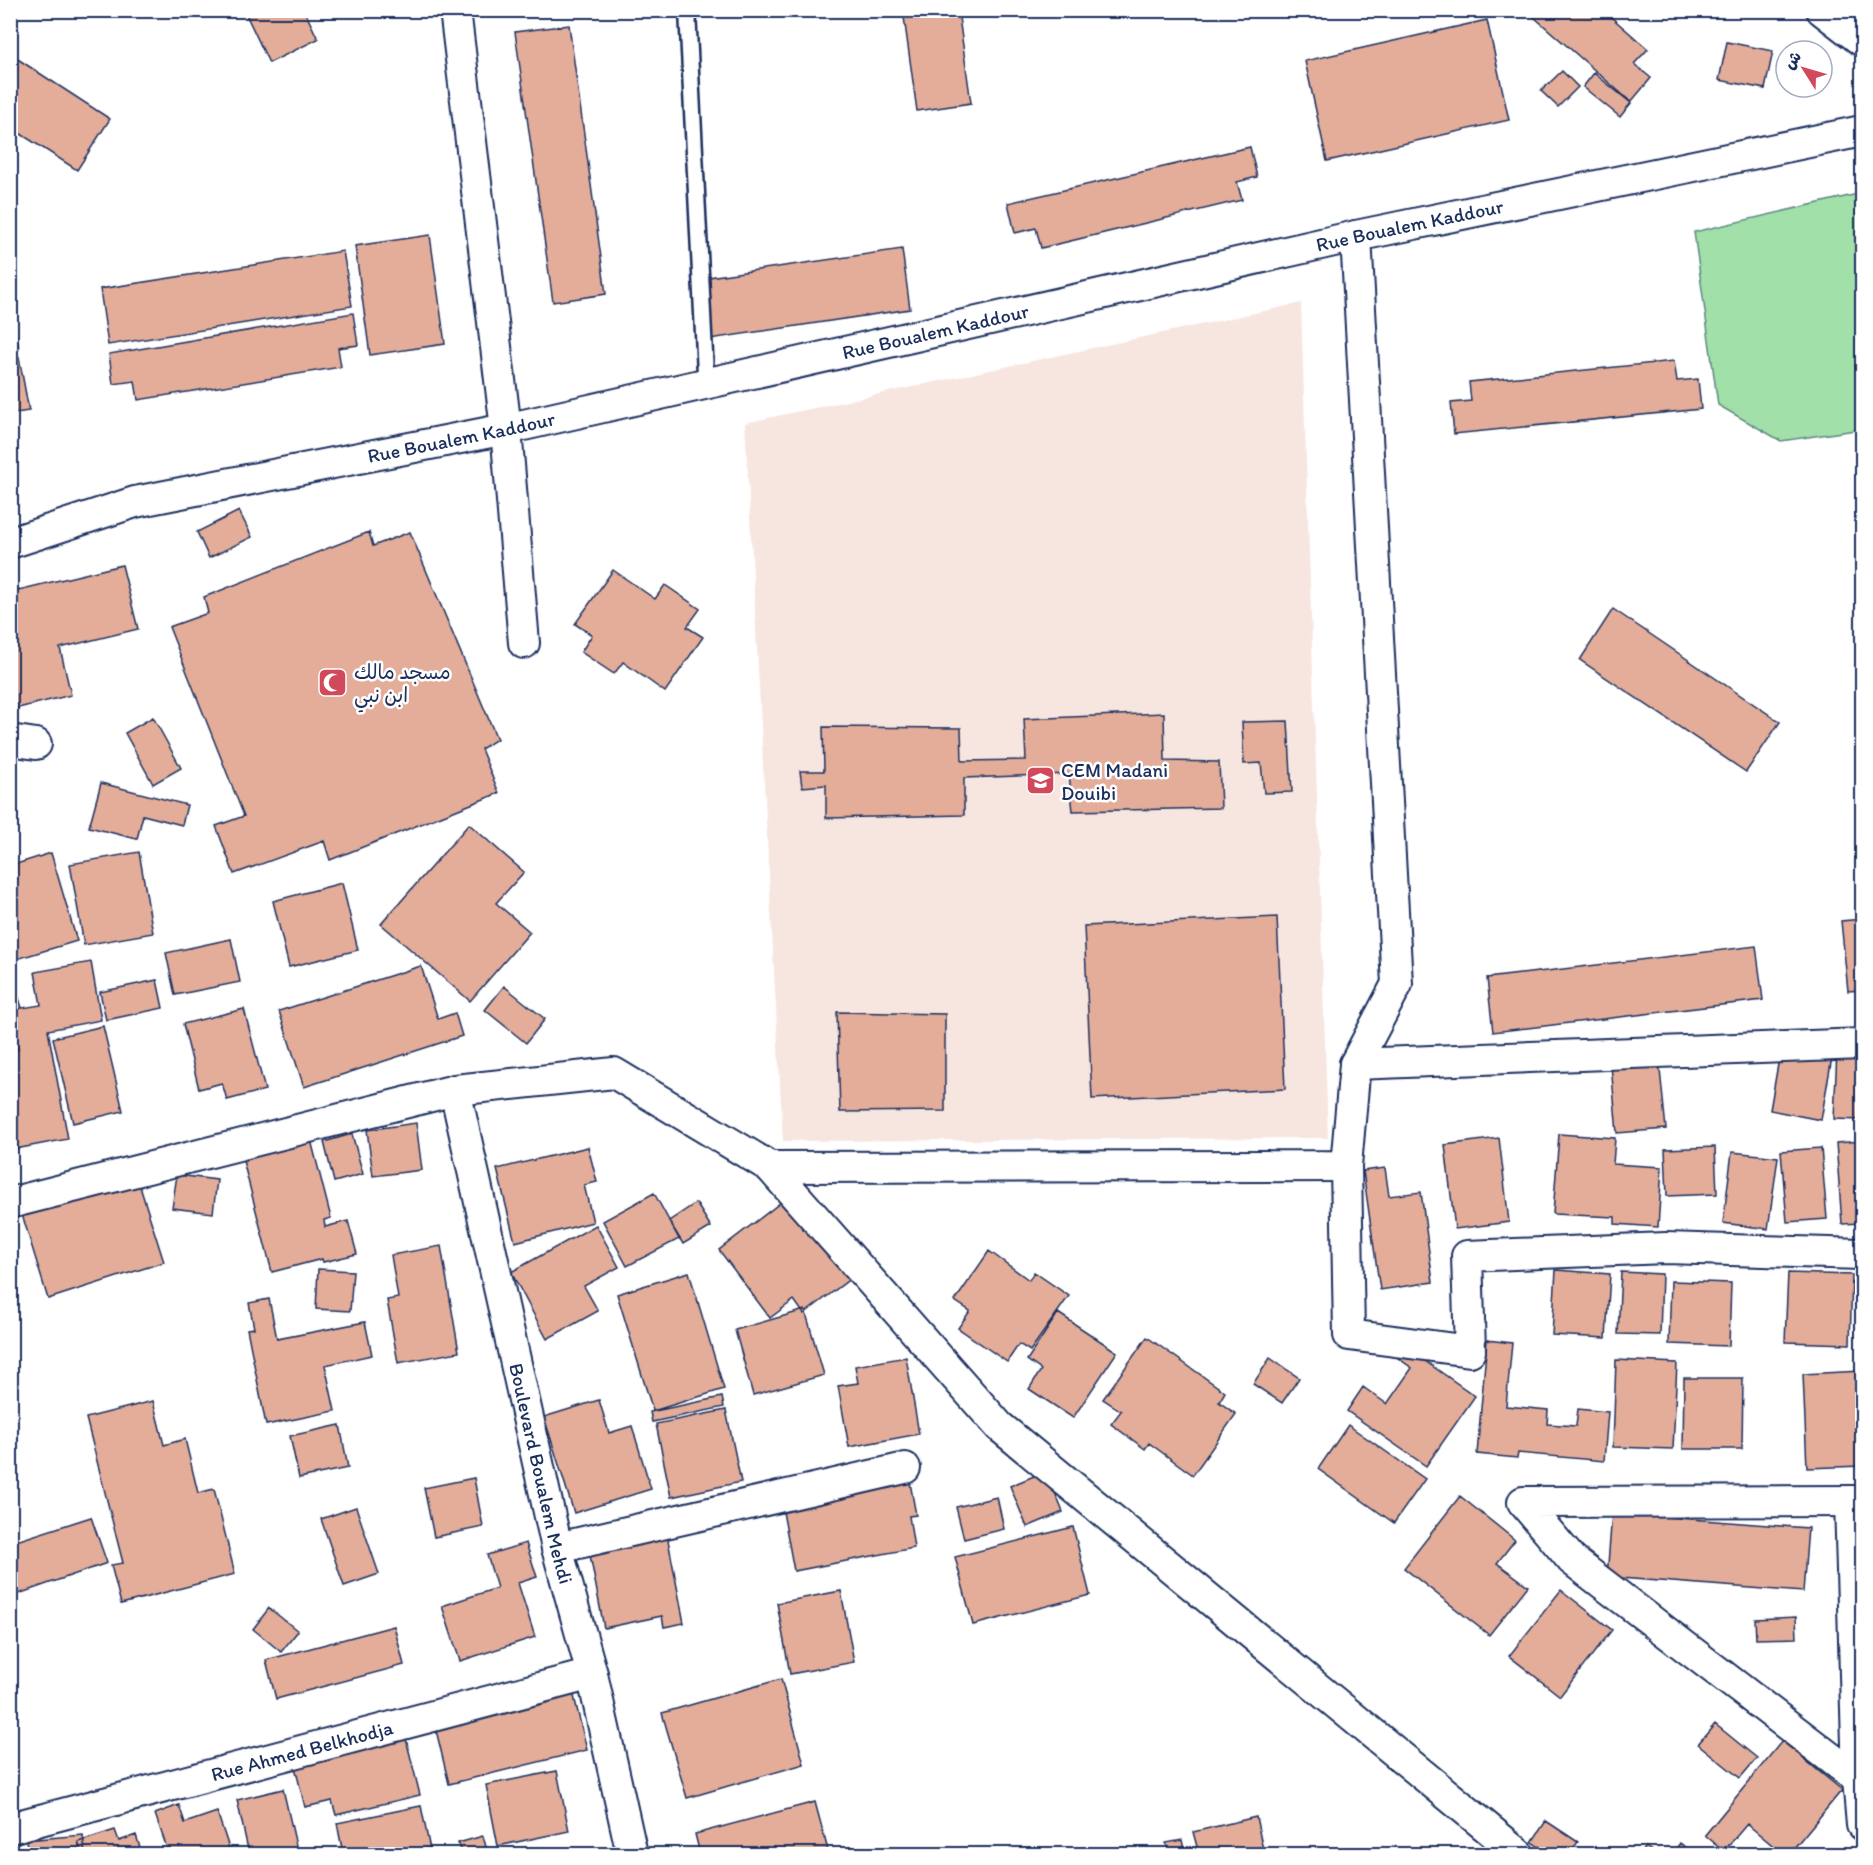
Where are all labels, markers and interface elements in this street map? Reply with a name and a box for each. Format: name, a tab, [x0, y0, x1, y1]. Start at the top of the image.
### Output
north arrow	[1774, 39, 1834, 99]
text: ش	[1780, 48, 1805, 73]
street label: Rue Boualem Kaddour	[1314, 194, 1506, 257]
street label: Rue Boualem Kaddour	[840, 299, 1032, 364]
street label: Rue Boualem Kaddour	[365, 406, 558, 468]
place label: مسجد مالك ابن نبي	[354, 660, 451, 713]
mosque icon: مسجد مالك ابن نبي	[317, 667, 349, 699]
place label: CEM Madani Douibi	[1061, 758, 1168, 805]
school or university icon: CEM Madani Douibi	[1024, 765, 1056, 797]
street label: Boulevard Boualem Mehdi	[504, 1361, 578, 1587]
street label: Rue Ahmed Belkhodja	[208, 1715, 396, 1786]

